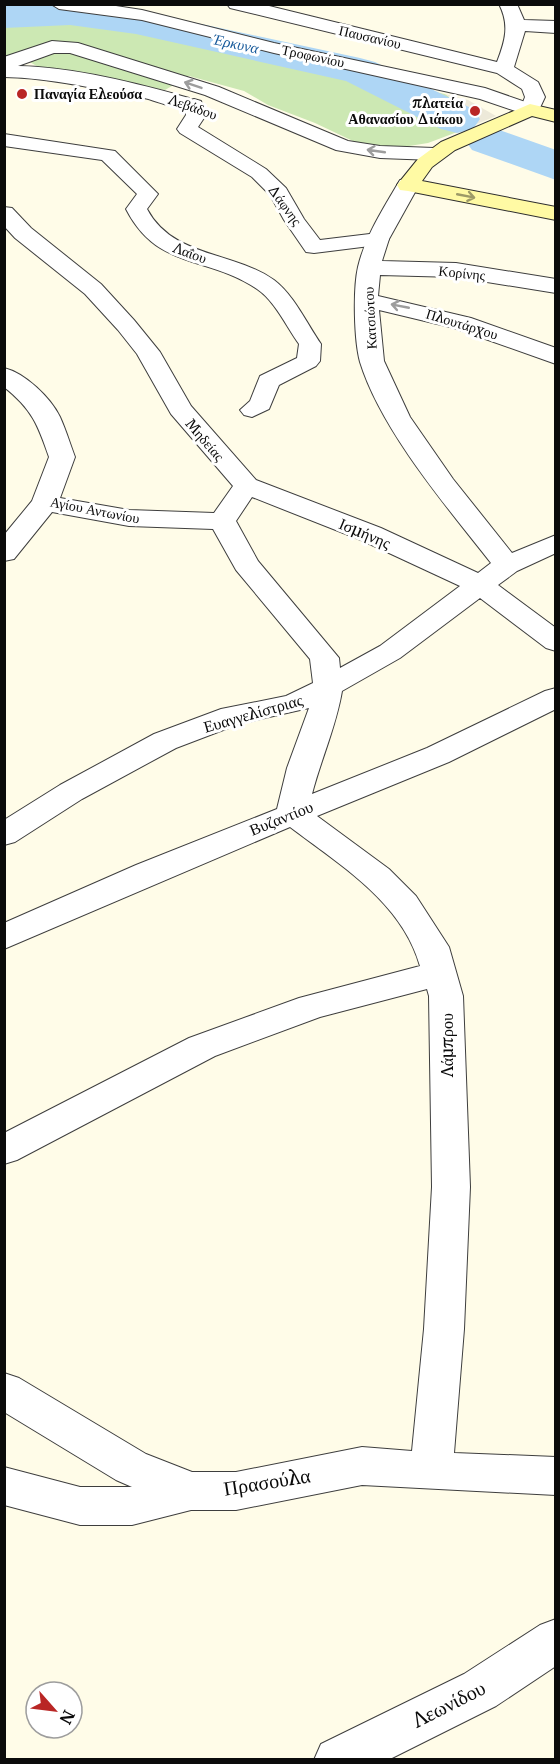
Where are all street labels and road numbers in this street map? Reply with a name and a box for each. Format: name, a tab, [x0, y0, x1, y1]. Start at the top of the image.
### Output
street label: Παυσανίου	[337, 21, 403, 53]
street label: Τροφωνίου	[280, 41, 346, 71]
street label: Λεβάδου	[165, 90, 220, 124]
street label: Δάφνης	[264, 181, 306, 229]
street label: Λαΐου	[170, 238, 209, 267]
street label: Κορίνης	[438, 262, 487, 284]
street label: Κατσιώτου	[359, 286, 381, 350]
street label: Πλουτάρχου	[424, 305, 500, 343]
street label: Μηδείας	[182, 415, 229, 465]
street label: Αγίου Αντωνίου	[49, 493, 141, 527]
street label: Ισμήνης	[336, 513, 394, 553]
street label: Ευαγγελίστριας	[201, 689, 306, 737]
street label: Βυζαντίου	[246, 796, 316, 840]
street label: Λάμπρου	[437, 1013, 457, 1078]
street label: Πρασούλα	[222, 1462, 313, 1501]
street label: Λεωνίδου	[407, 1675, 490, 1733]

